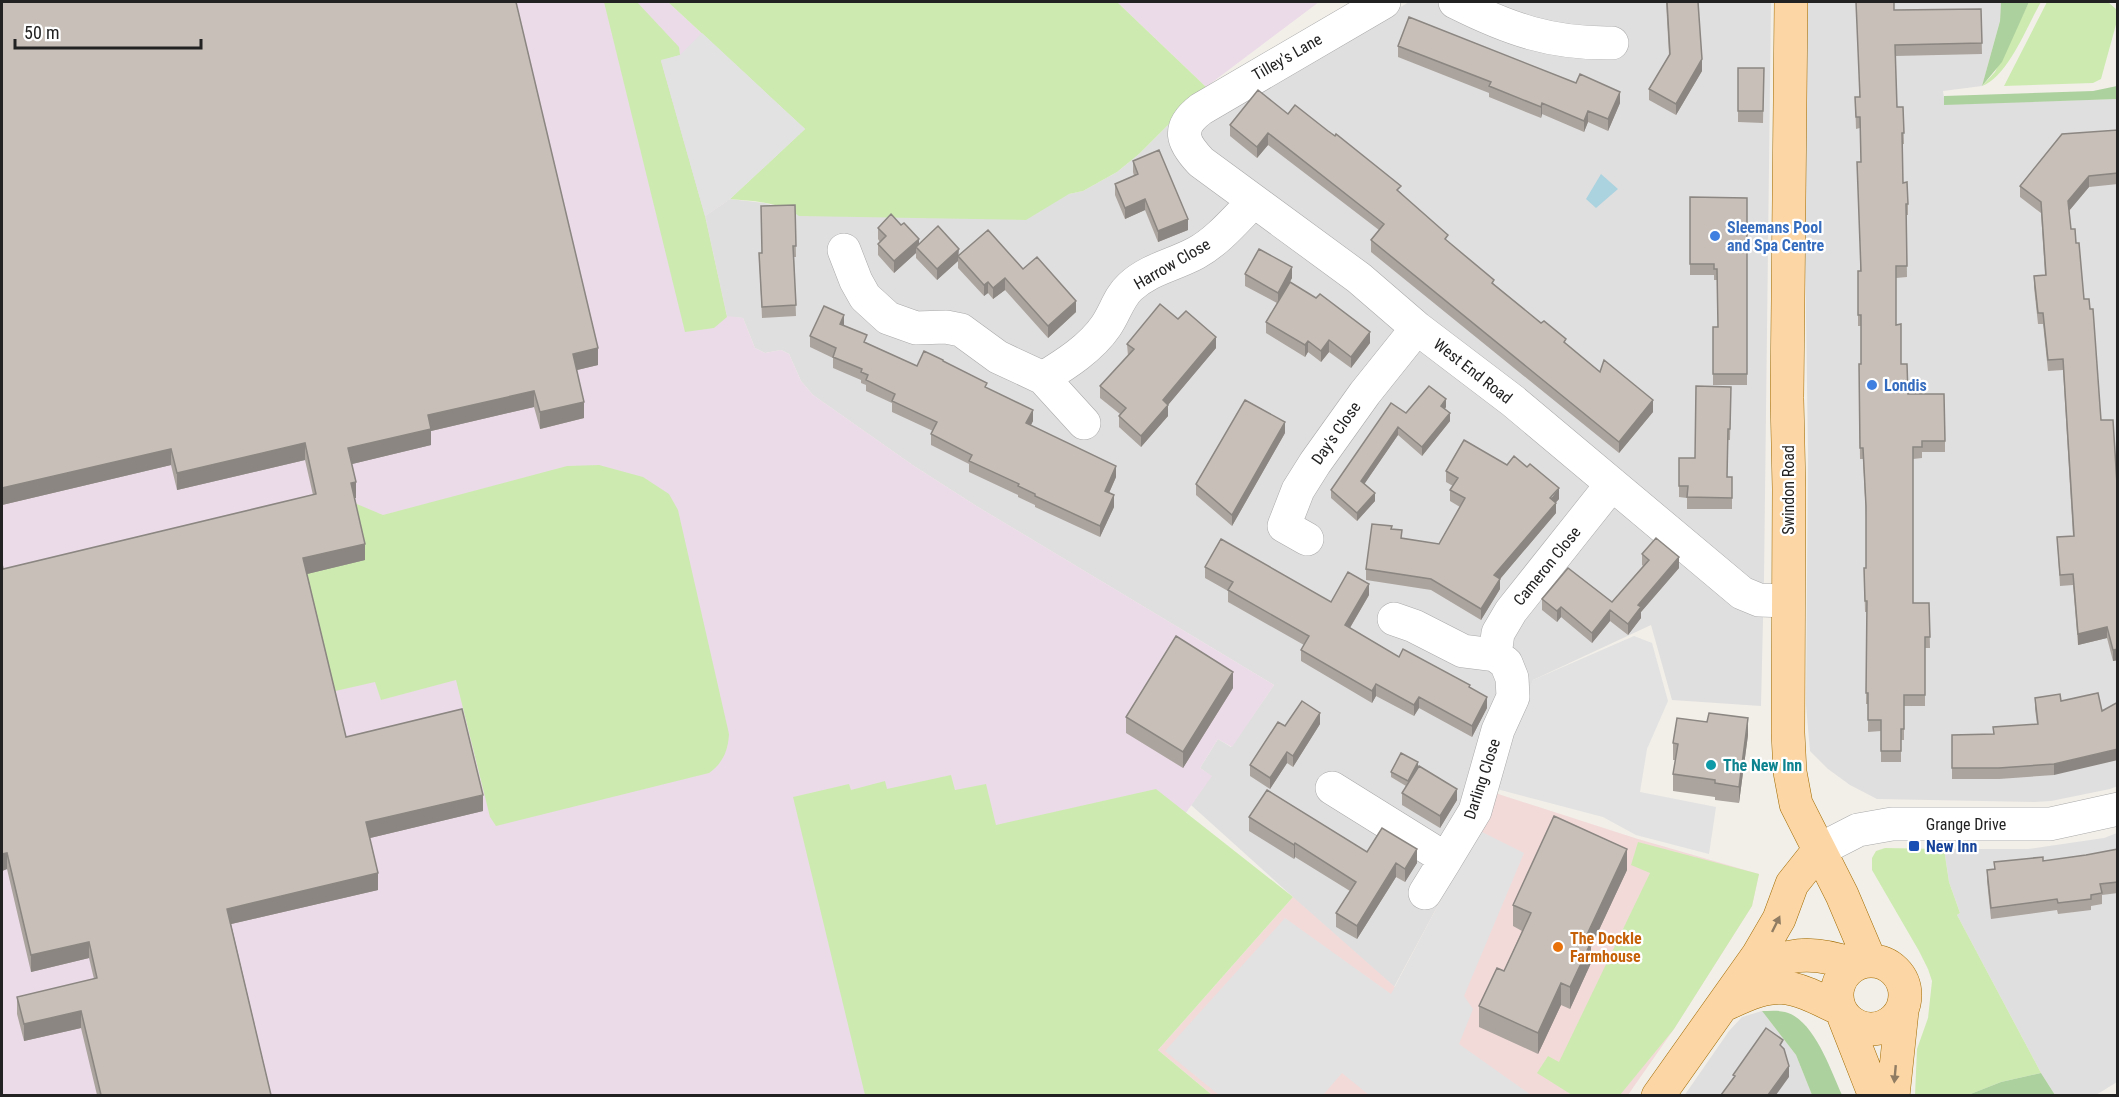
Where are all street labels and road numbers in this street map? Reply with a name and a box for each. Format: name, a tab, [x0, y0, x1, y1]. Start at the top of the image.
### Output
street label: Tilley's Lane	[1249, 29, 1325, 85]
street label: Harrow Close	[1131, 235, 1213, 293]
street label: West End Road	[1430, 334, 1516, 408]
street label: Day's Close	[1308, 398, 1364, 468]
street label: Swindon Road	[1779, 445, 1798, 535]
street label: Cameron Close	[1509, 523, 1585, 609]
street label: Darling Close	[1460, 736, 1504, 822]
street label: Grange Drive	[1926, 815, 2006, 834]

